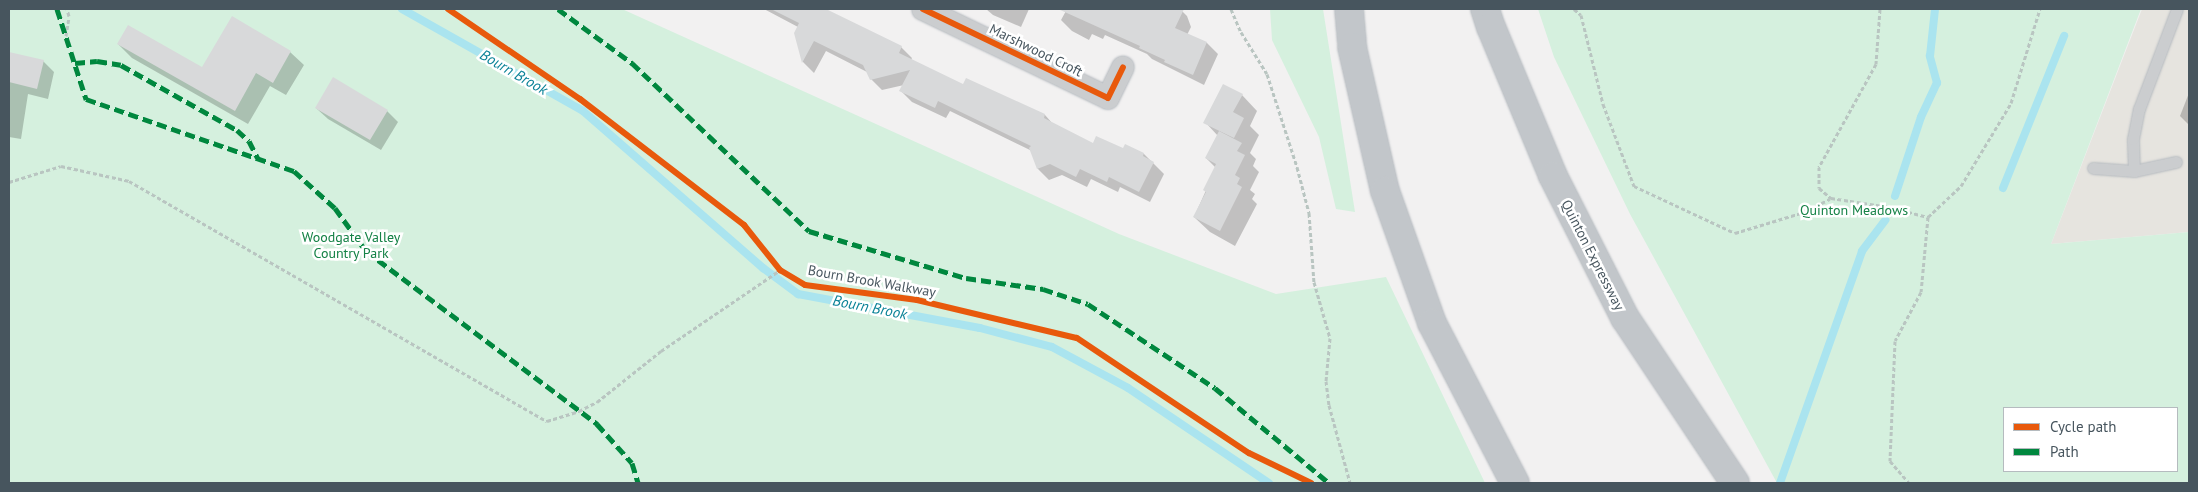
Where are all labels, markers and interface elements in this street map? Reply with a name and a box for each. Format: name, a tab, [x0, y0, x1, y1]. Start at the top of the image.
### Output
street label: Marshwood Croft	[987, 20, 1085, 80]
water label: Bourn Brook	[477, 45, 551, 99]
street label: Quinton Expressway	[1558, 197, 1628, 313]
park label: Quinton Meadows	[1800, 202, 1908, 218]
park label: Woodgate Valley Country Park	[301, 229, 401, 262]
street label: Bourn Brook Walkway	[806, 261, 938, 301]
water label: Bourn Brook	[831, 291, 909, 323]
legend	[2003, 407, 2178, 472]
text: Cycle path	[2050, 417, 2116, 436]
text: Path	[2050, 442, 2079, 461]

